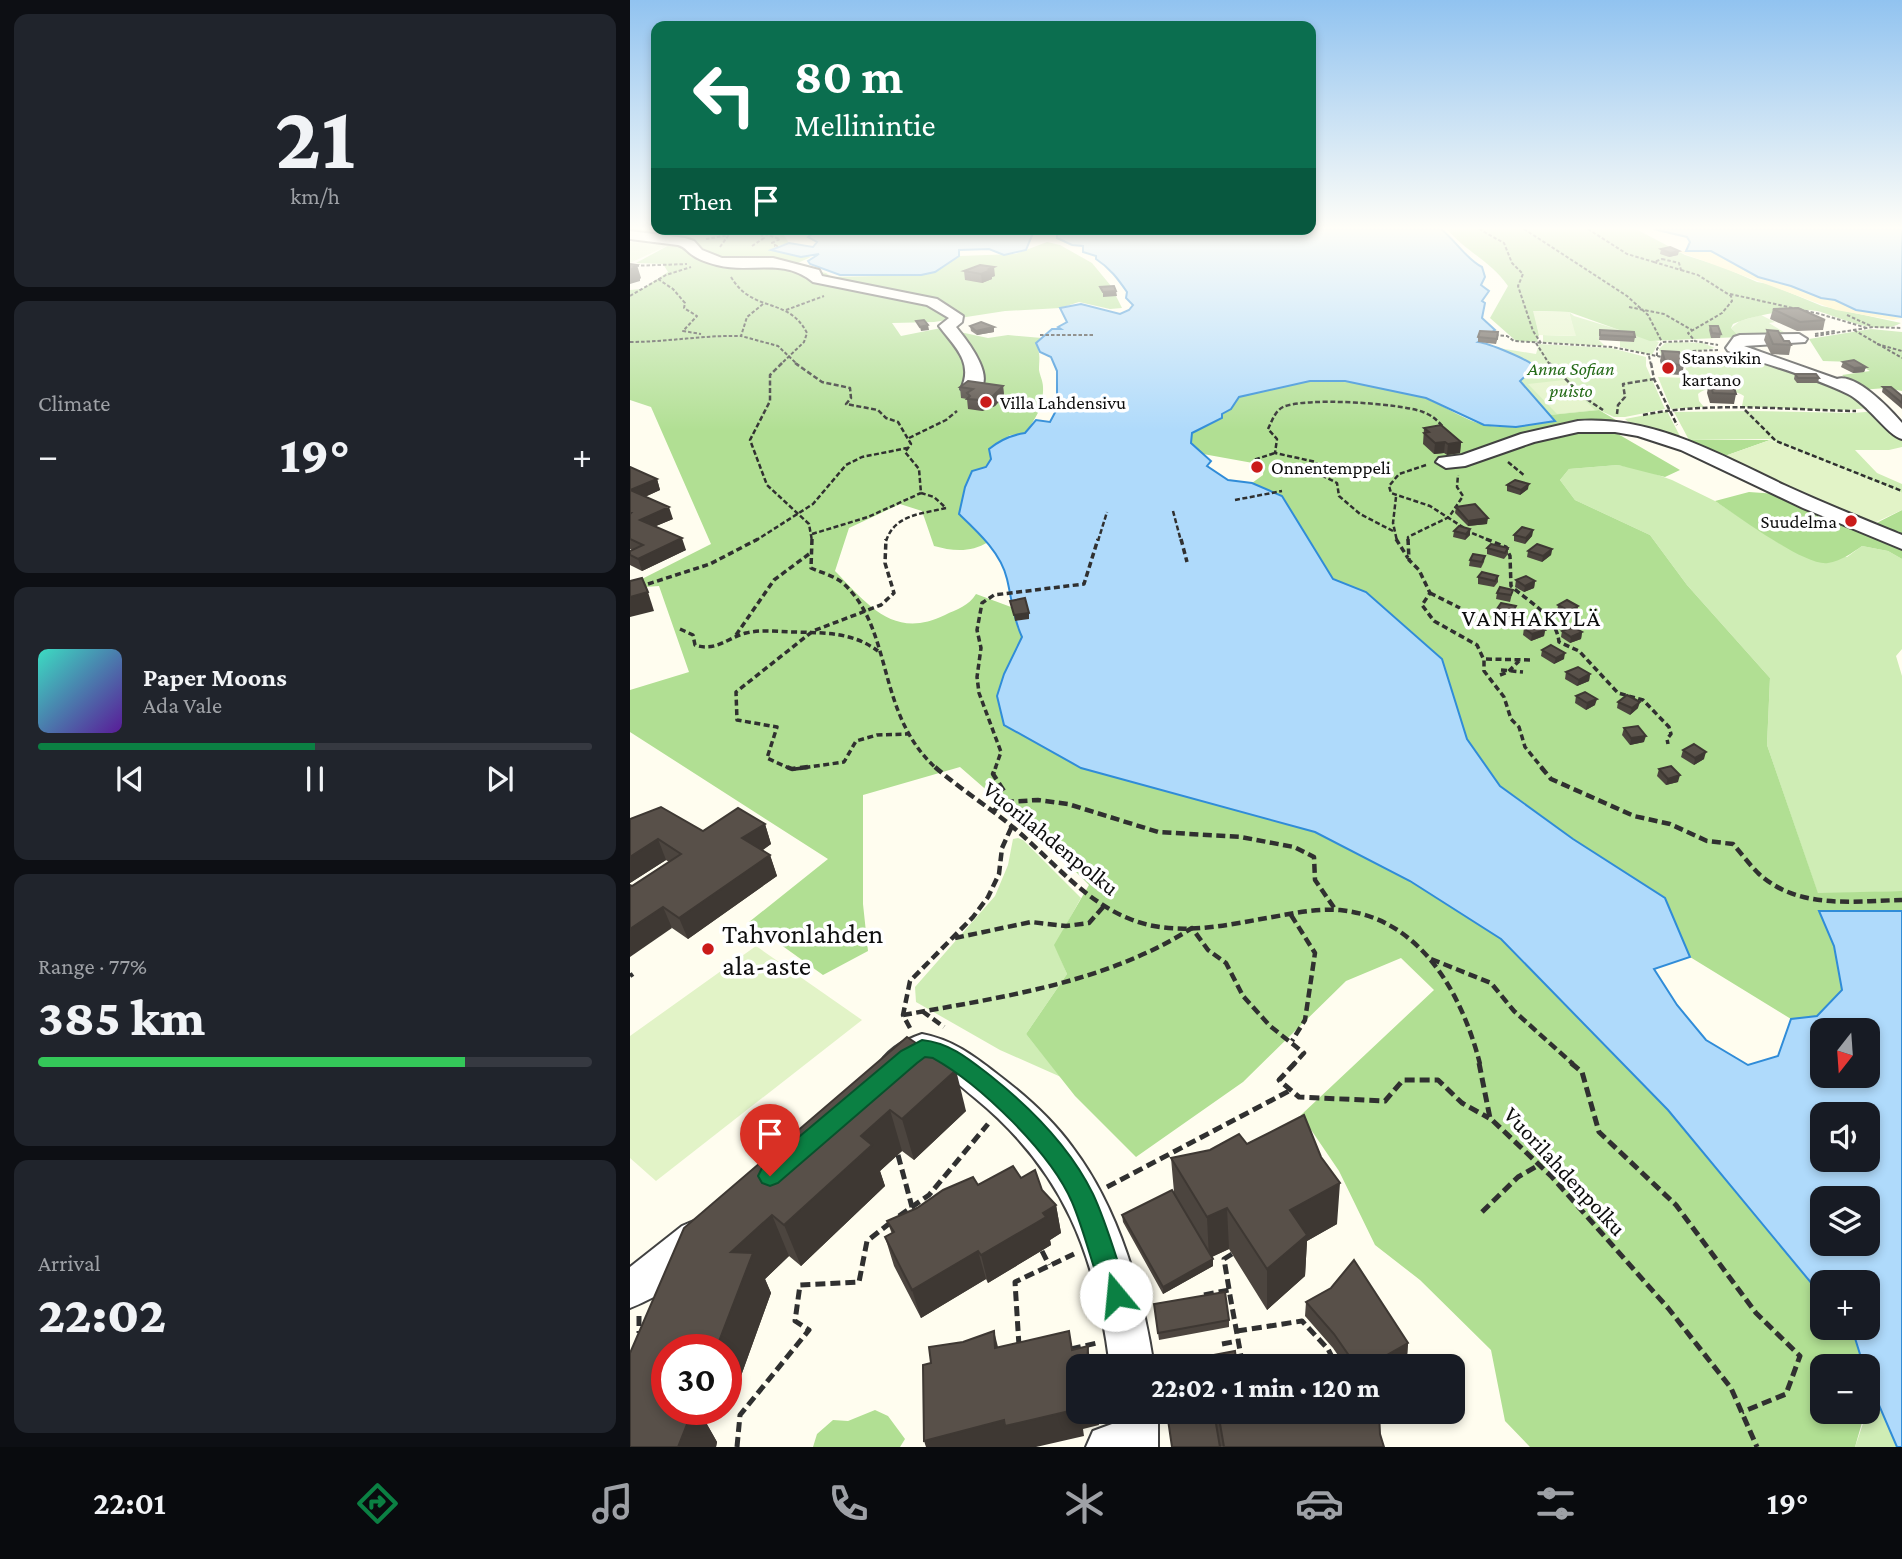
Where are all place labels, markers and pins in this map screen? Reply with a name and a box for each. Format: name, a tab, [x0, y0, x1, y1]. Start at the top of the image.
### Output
place label: Stansvikin kartano	[1682, 347, 1761, 390]
marker: Stansvikin kartano	[1660, 360, 1676, 376]
place label: Villa Lahdensivu	[1000, 392, 1126, 413]
marker: Villa Lahdensivu	[978, 394, 994, 410]
place label: Onnentemppeli	[1271, 457, 1391, 478]
marker: Onnentemppeli	[1249, 459, 1265, 475]
place label: Suudelma	[1761, 511, 1837, 532]
marker: Suudelma	[1843, 513, 1859, 529]
place label: Tahvonlahden ala-aste	[722, 918, 883, 981]
marker: Tahvonlahden ala-aste	[700, 941, 716, 957]
pin	[740, 1104, 800, 1176]

